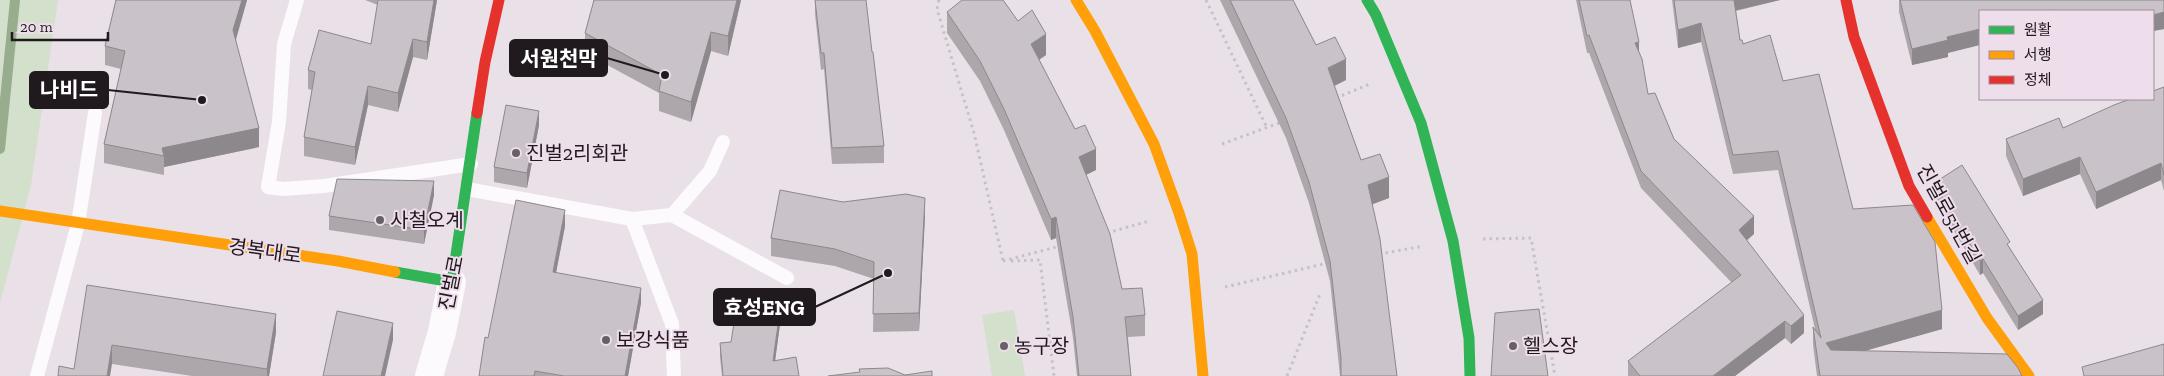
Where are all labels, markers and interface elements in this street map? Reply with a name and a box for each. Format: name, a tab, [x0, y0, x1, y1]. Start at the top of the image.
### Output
scale bar	[12, 10, 109, 42]
legend	[1979, 10, 2154, 100]
text: 20 m	[20, 18, 53, 36]
text: 원활	[2024, 21, 2052, 39]
callout: 서원천막	[510, 40, 607, 76]
text: 서원천막	[520, 46, 598, 71]
text: 서행	[2024, 46, 2052, 64]
text: 정체	[2024, 71, 2052, 89]
callout: 나비드	[30, 72, 108, 108]
text: 나비드	[40, 77, 98, 102]
place label: 진벌2리회관	[526, 141, 628, 165]
marker: 진벌2리회관	[510, 147, 522, 159]
street label: 진벌로51번길	[1912, 160, 1986, 268]
place label: 사철오계	[390, 208, 464, 232]
marker: 사철오계	[374, 214, 386, 226]
street label: 경복대로	[227, 234, 303, 268]
street label: 진벌로	[434, 254, 468, 312]
callout: 효성ENG	[714, 289, 815, 325]
text: 효성ENG	[723, 295, 805, 320]
place label: 보강식품	[616, 328, 690, 352]
marker: 보강식품	[600, 334, 612, 346]
place label: 농구장	[1014, 334, 1069, 358]
place label: 헬스장	[1523, 334, 1578, 358]
marker: 농구장	[998, 340, 1010, 352]
marker: 헬스장	[1507, 340, 1519, 352]

